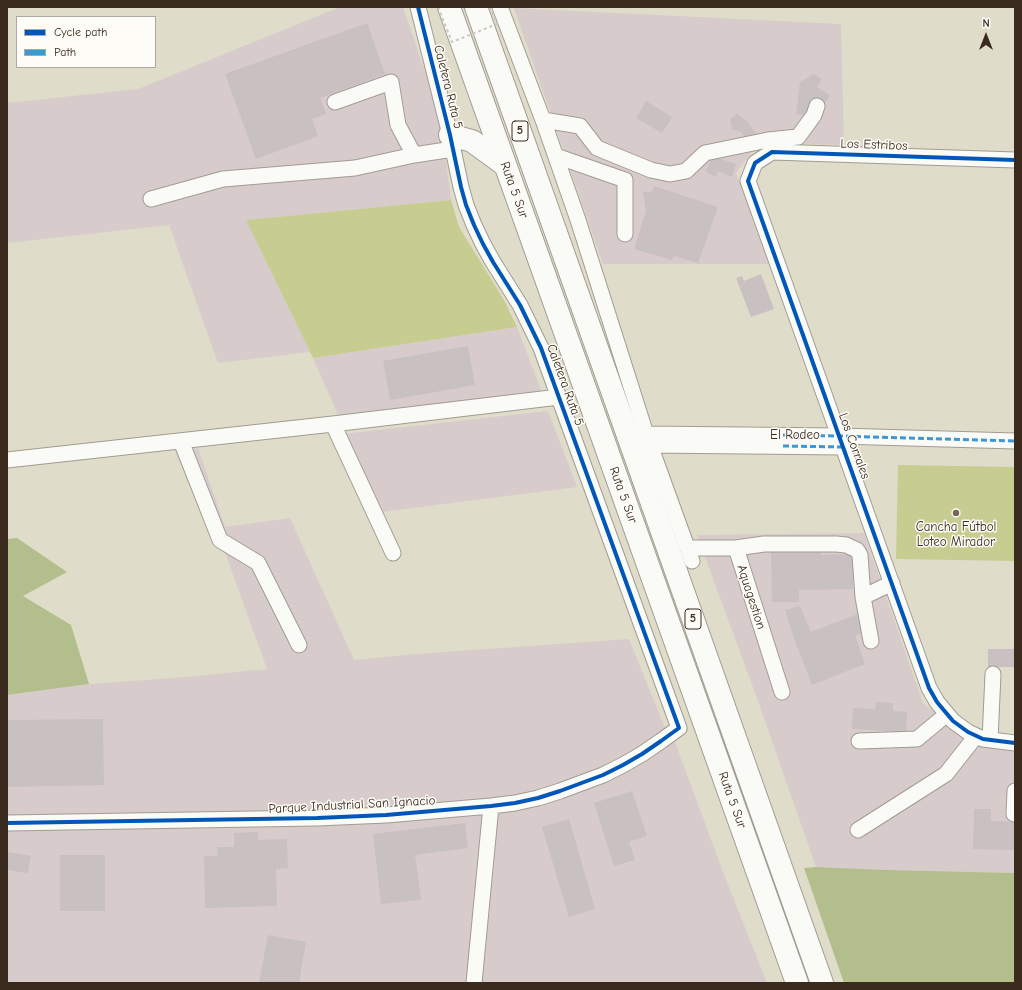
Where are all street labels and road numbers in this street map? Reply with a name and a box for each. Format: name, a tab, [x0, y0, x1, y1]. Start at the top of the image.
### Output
street label: Caletera Ruta 5	[430, 44, 466, 130]
road number: 5	[512, 121, 528, 141]
street label: Los Estribos	[840, 136, 908, 154]
street label: Ruta 5 Sur	[497, 160, 531, 220]
street label: Caletera Ruta 5	[543, 342, 587, 428]
street label: Los Corrales	[835, 411, 873, 481]
street label: El Rodeo	[770, 427, 820, 443]
street label: Ruta 5 Sur	[606, 465, 640, 525]
street label: Aquagestion	[733, 563, 769, 631]
road number: 5	[685, 609, 701, 629]
street label: Ruta 5 Sur	[715, 770, 749, 830]
street label: Parque Industrial San Ignacio	[268, 793, 436, 817]

